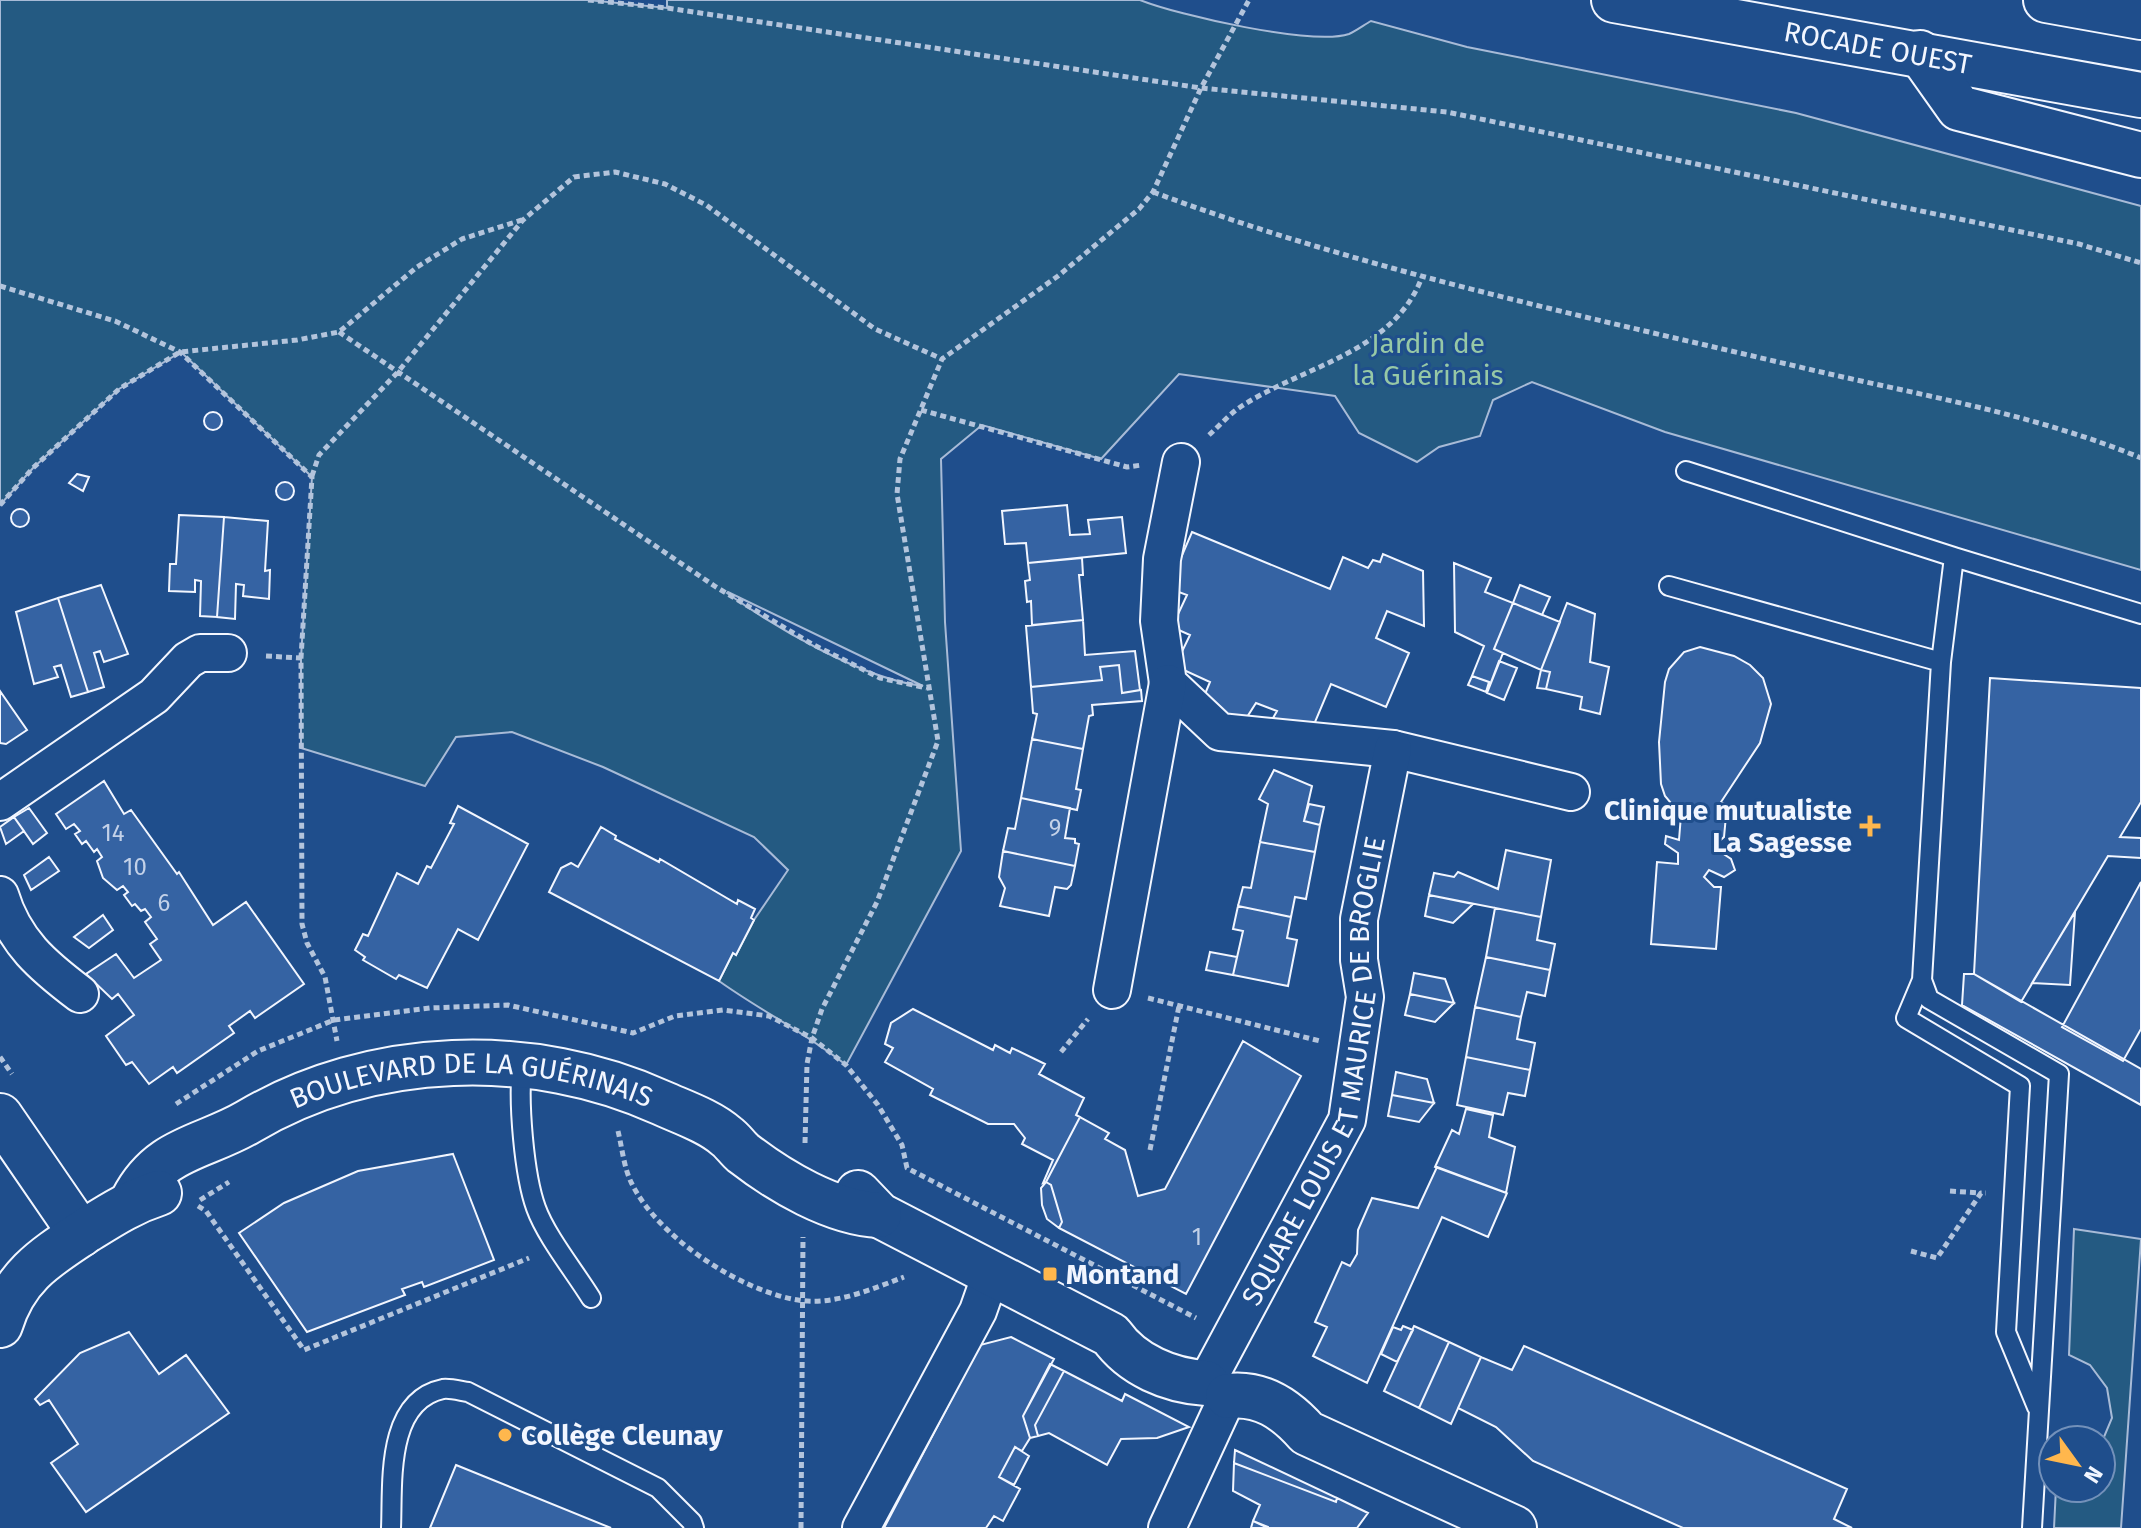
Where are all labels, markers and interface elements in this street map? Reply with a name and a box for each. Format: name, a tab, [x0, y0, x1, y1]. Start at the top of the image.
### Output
street label: ROCADE OUEST	[1781, 14, 1975, 81]
park label: Jardin de la Guérinais	[1352, 327, 1504, 392]
place label: Clinique mutualiste La Sagesse	[1604, 794, 1852, 859]
house number: 9	[1049, 814, 1061, 842]
marker: Clinique mutualiste La Sagesse	[1859, 815, 1881, 837]
house number: 14	[101, 819, 125, 847]
street label: SQUARE LOUIS ET MAURICE DE BROGLIE	[1234, 833, 1392, 1311]
house number: 10	[123, 853, 147, 881]
house number: 6	[158, 889, 170, 917]
text: BOULEVARD DE LA GUÉRINAIS	[285, 1046, 658, 1115]
street label: BOULEVARD DE LA GUÉRINAIS	[286, 1088, 656, 1122]
house number: 1	[1192, 1223, 1202, 1251]
place label: Montand	[1066, 1258, 1179, 1291]
marker: Montand	[1041, 1265, 1059, 1283]
place label: Collège Cleunay	[521, 1419, 723, 1452]
north arrow	[2037, 1424, 2117, 1504]
marker: Collège Cleunay	[496, 1426, 514, 1444]
text: N	[2078, 1461, 2109, 1488]

